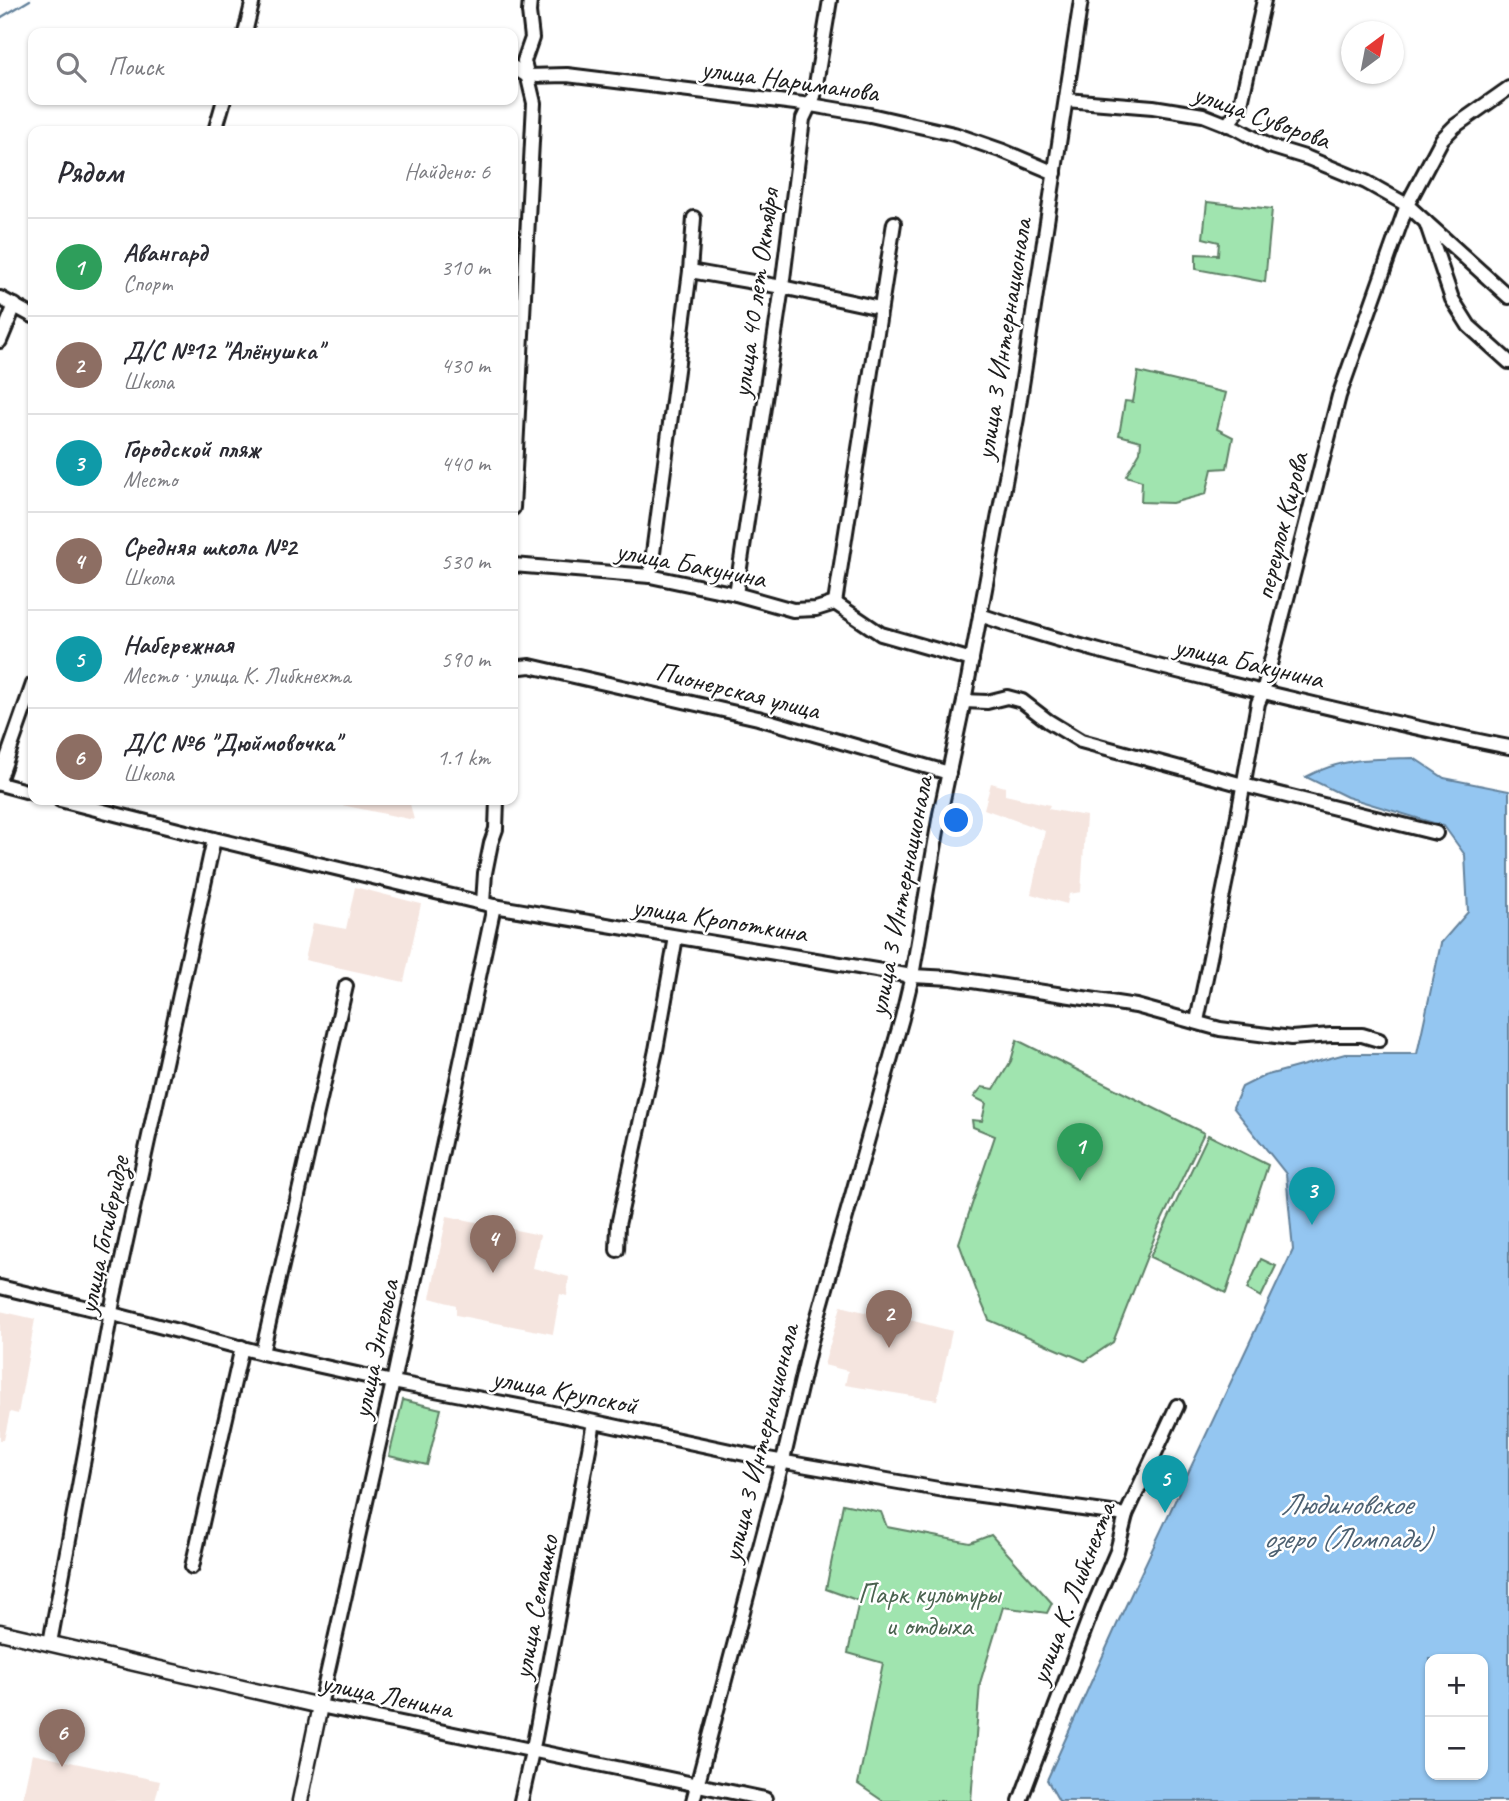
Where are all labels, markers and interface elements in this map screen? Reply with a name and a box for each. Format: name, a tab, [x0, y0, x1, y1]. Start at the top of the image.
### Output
north arrow	[1341, 21, 1404, 84]
search box	[28, 28, 518, 105]
icon: search	[52, 48, 90, 86]
text: Поиск	[108, 50, 163, 83]
street label: улица Нариманова	[697, 50, 883, 110]
street label: улица Суворова	[1187, 74, 1337, 157]
text: Рядом	[56, 153, 123, 191]
text: Найдено: 6	[404, 157, 490, 186]
street label: улица 40 лет Октября	[723, 184, 787, 402]
street label: улица 3 Интернационала	[966, 214, 1040, 464]
text: Авангард	[123, 236, 207, 269]
text: 1	[74, 253, 84, 282]
text: 310 m	[441, 253, 490, 282]
text: Спорт	[123, 269, 173, 298]
text: Д/С №12 "Алёнушка"	[123, 334, 323, 367]
text: 2	[74, 351, 84, 380]
text: 430 m	[441, 351, 490, 380]
text: Школа	[123, 367, 174, 396]
text: Городской пляж	[123, 432, 259, 465]
street label: переулок Кирова	[1246, 447, 1317, 603]
text: 3	[74, 449, 84, 478]
text: 440 m	[441, 449, 490, 478]
text: Место	[123, 465, 177, 494]
text: Средняя школа №2	[123, 530, 297, 563]
street label: улица Бакунина	[611, 532, 771, 596]
text: 4	[74, 547, 84, 576]
text: 530 m	[441, 547, 490, 576]
text: Школа	[123, 563, 174, 592]
street label: улица Бакунина	[1169, 627, 1329, 697]
text: Набережная	[123, 628, 233, 661]
text: 5	[74, 645, 84, 674]
text: 590 m	[441, 645, 490, 674]
street label: Пионерская улица	[652, 653, 825, 728]
text: Место · улица К. Либкнехта	[123, 661, 350, 690]
text: Д/С №6 "Дюймовочка"	[123, 726, 340, 759]
text: 6	[74, 743, 84, 772]
text: 1.1 km	[437, 743, 490, 772]
text: Школа	[123, 759, 174, 788]
street label: улица 3 Интернационала	[859, 771, 941, 1021]
your location	[939, 803, 973, 837]
street label: улица Кропоткина	[628, 888, 811, 950]
pin: 1	[1057, 1123, 1103, 1181]
street label: улица Гогиберидзе	[69, 1151, 138, 1319]
pin: 3	[1289, 1167, 1335, 1225]
pin: 4	[470, 1215, 516, 1273]
street label: улица Энгельса	[343, 1275, 407, 1423]
pin: 2	[866, 1290, 912, 1348]
street label: улица 3 Интернационала	[713, 1318, 807, 1567]
street label: улица Крупской	[488, 1359, 642, 1422]
pin: 5	[1142, 1455, 1188, 1513]
water label: Людиновское озеро (Ломпадь)	[1263, 1485, 1435, 1557]
street label: улица К. Либкнехта	[1021, 1495, 1124, 1691]
street label: улица Семашко	[504, 1530, 566, 1684]
park label: Парк культуры и отдыха	[858, 1576, 1003, 1643]
map controls	[1425, 1654, 1488, 1780]
button: +	[1425, 1654, 1488, 1717]
street label: улица Ленина	[316, 1664, 458, 1726]
pin: 6	[39, 1709, 85, 1767]
button: −	[1425, 1717, 1488, 1780]

